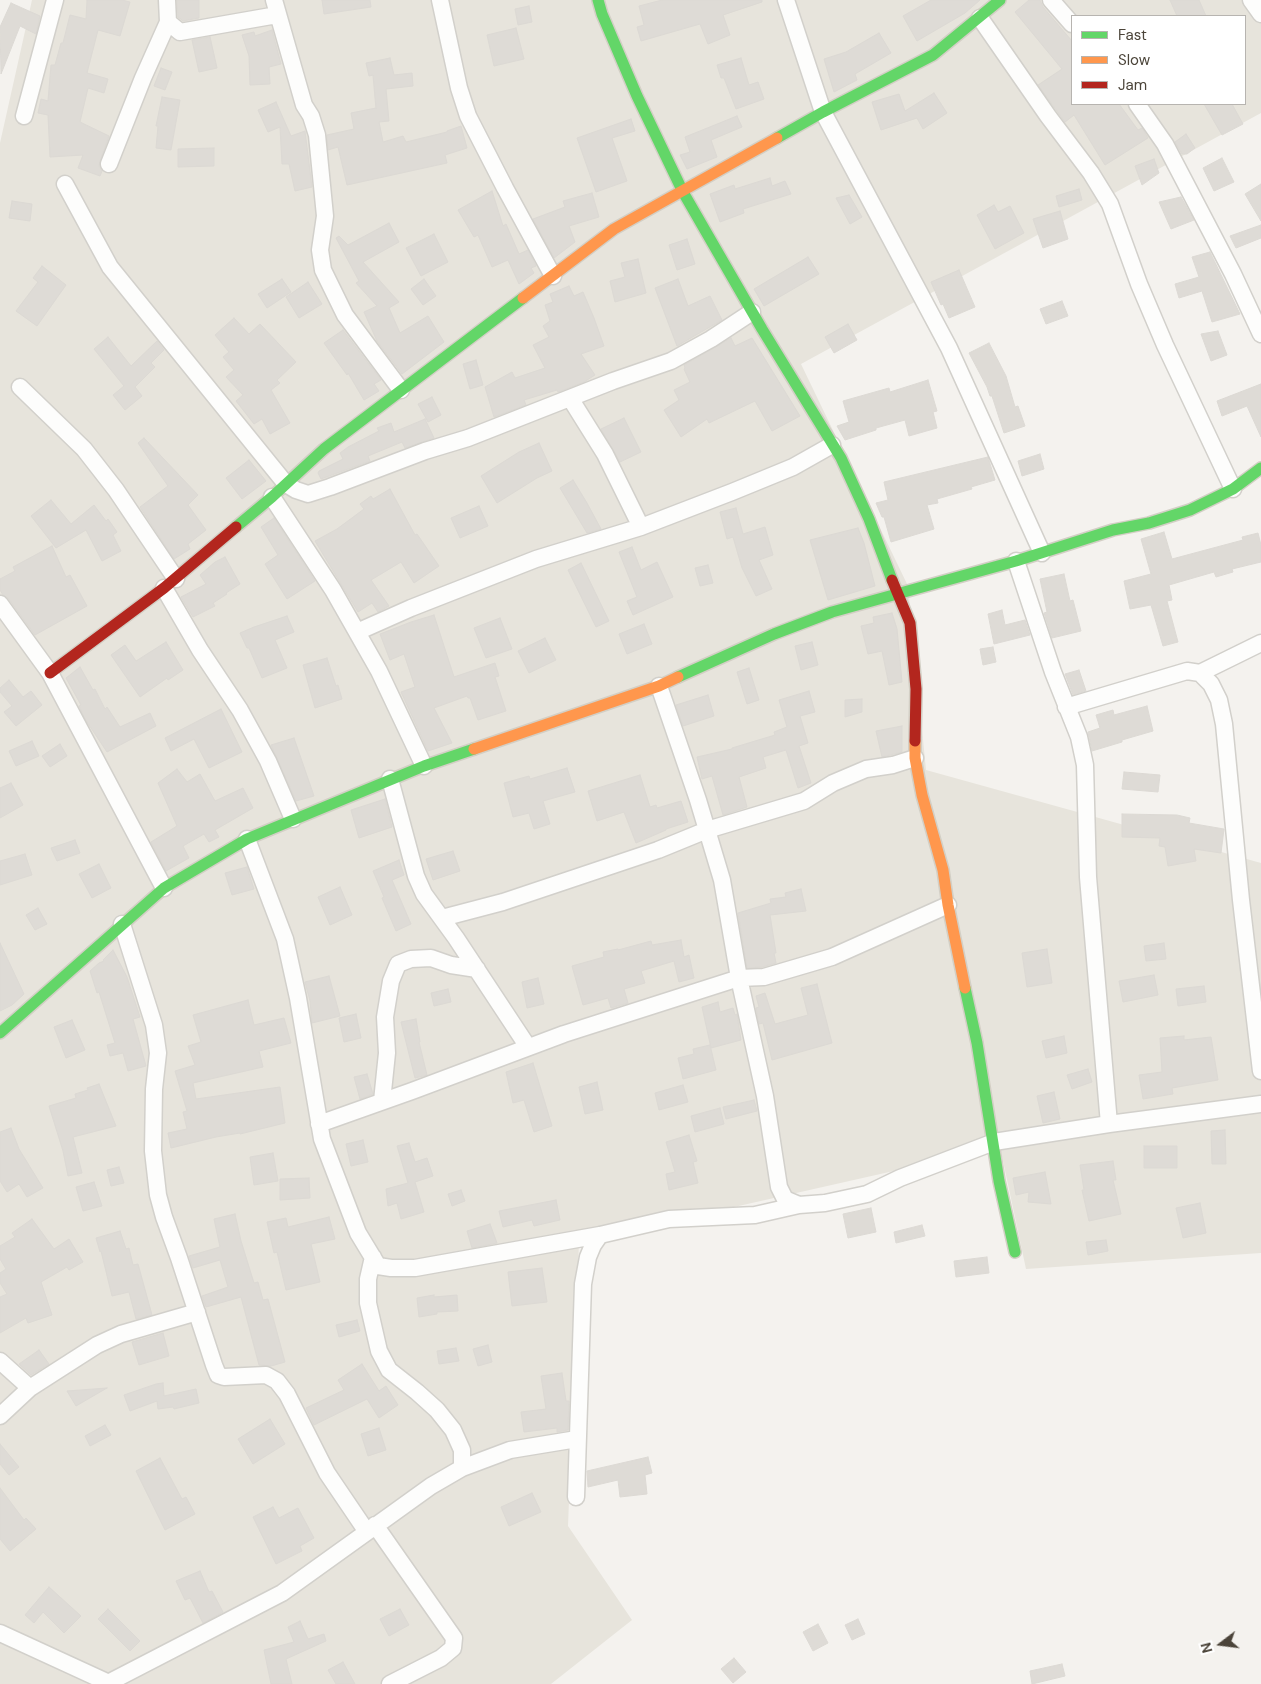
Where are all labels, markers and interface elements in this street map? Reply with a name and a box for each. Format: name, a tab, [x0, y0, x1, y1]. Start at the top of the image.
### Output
legend	[1071, 15, 1246, 105]
text: Fast	[1118, 25, 1147, 45]
text: Slow	[1118, 50, 1150, 70]
text: Jam	[1118, 75, 1147, 95]
north arrow	[1196, 1619, 1246, 1669]
text: N	[1196, 1641, 1217, 1655]

